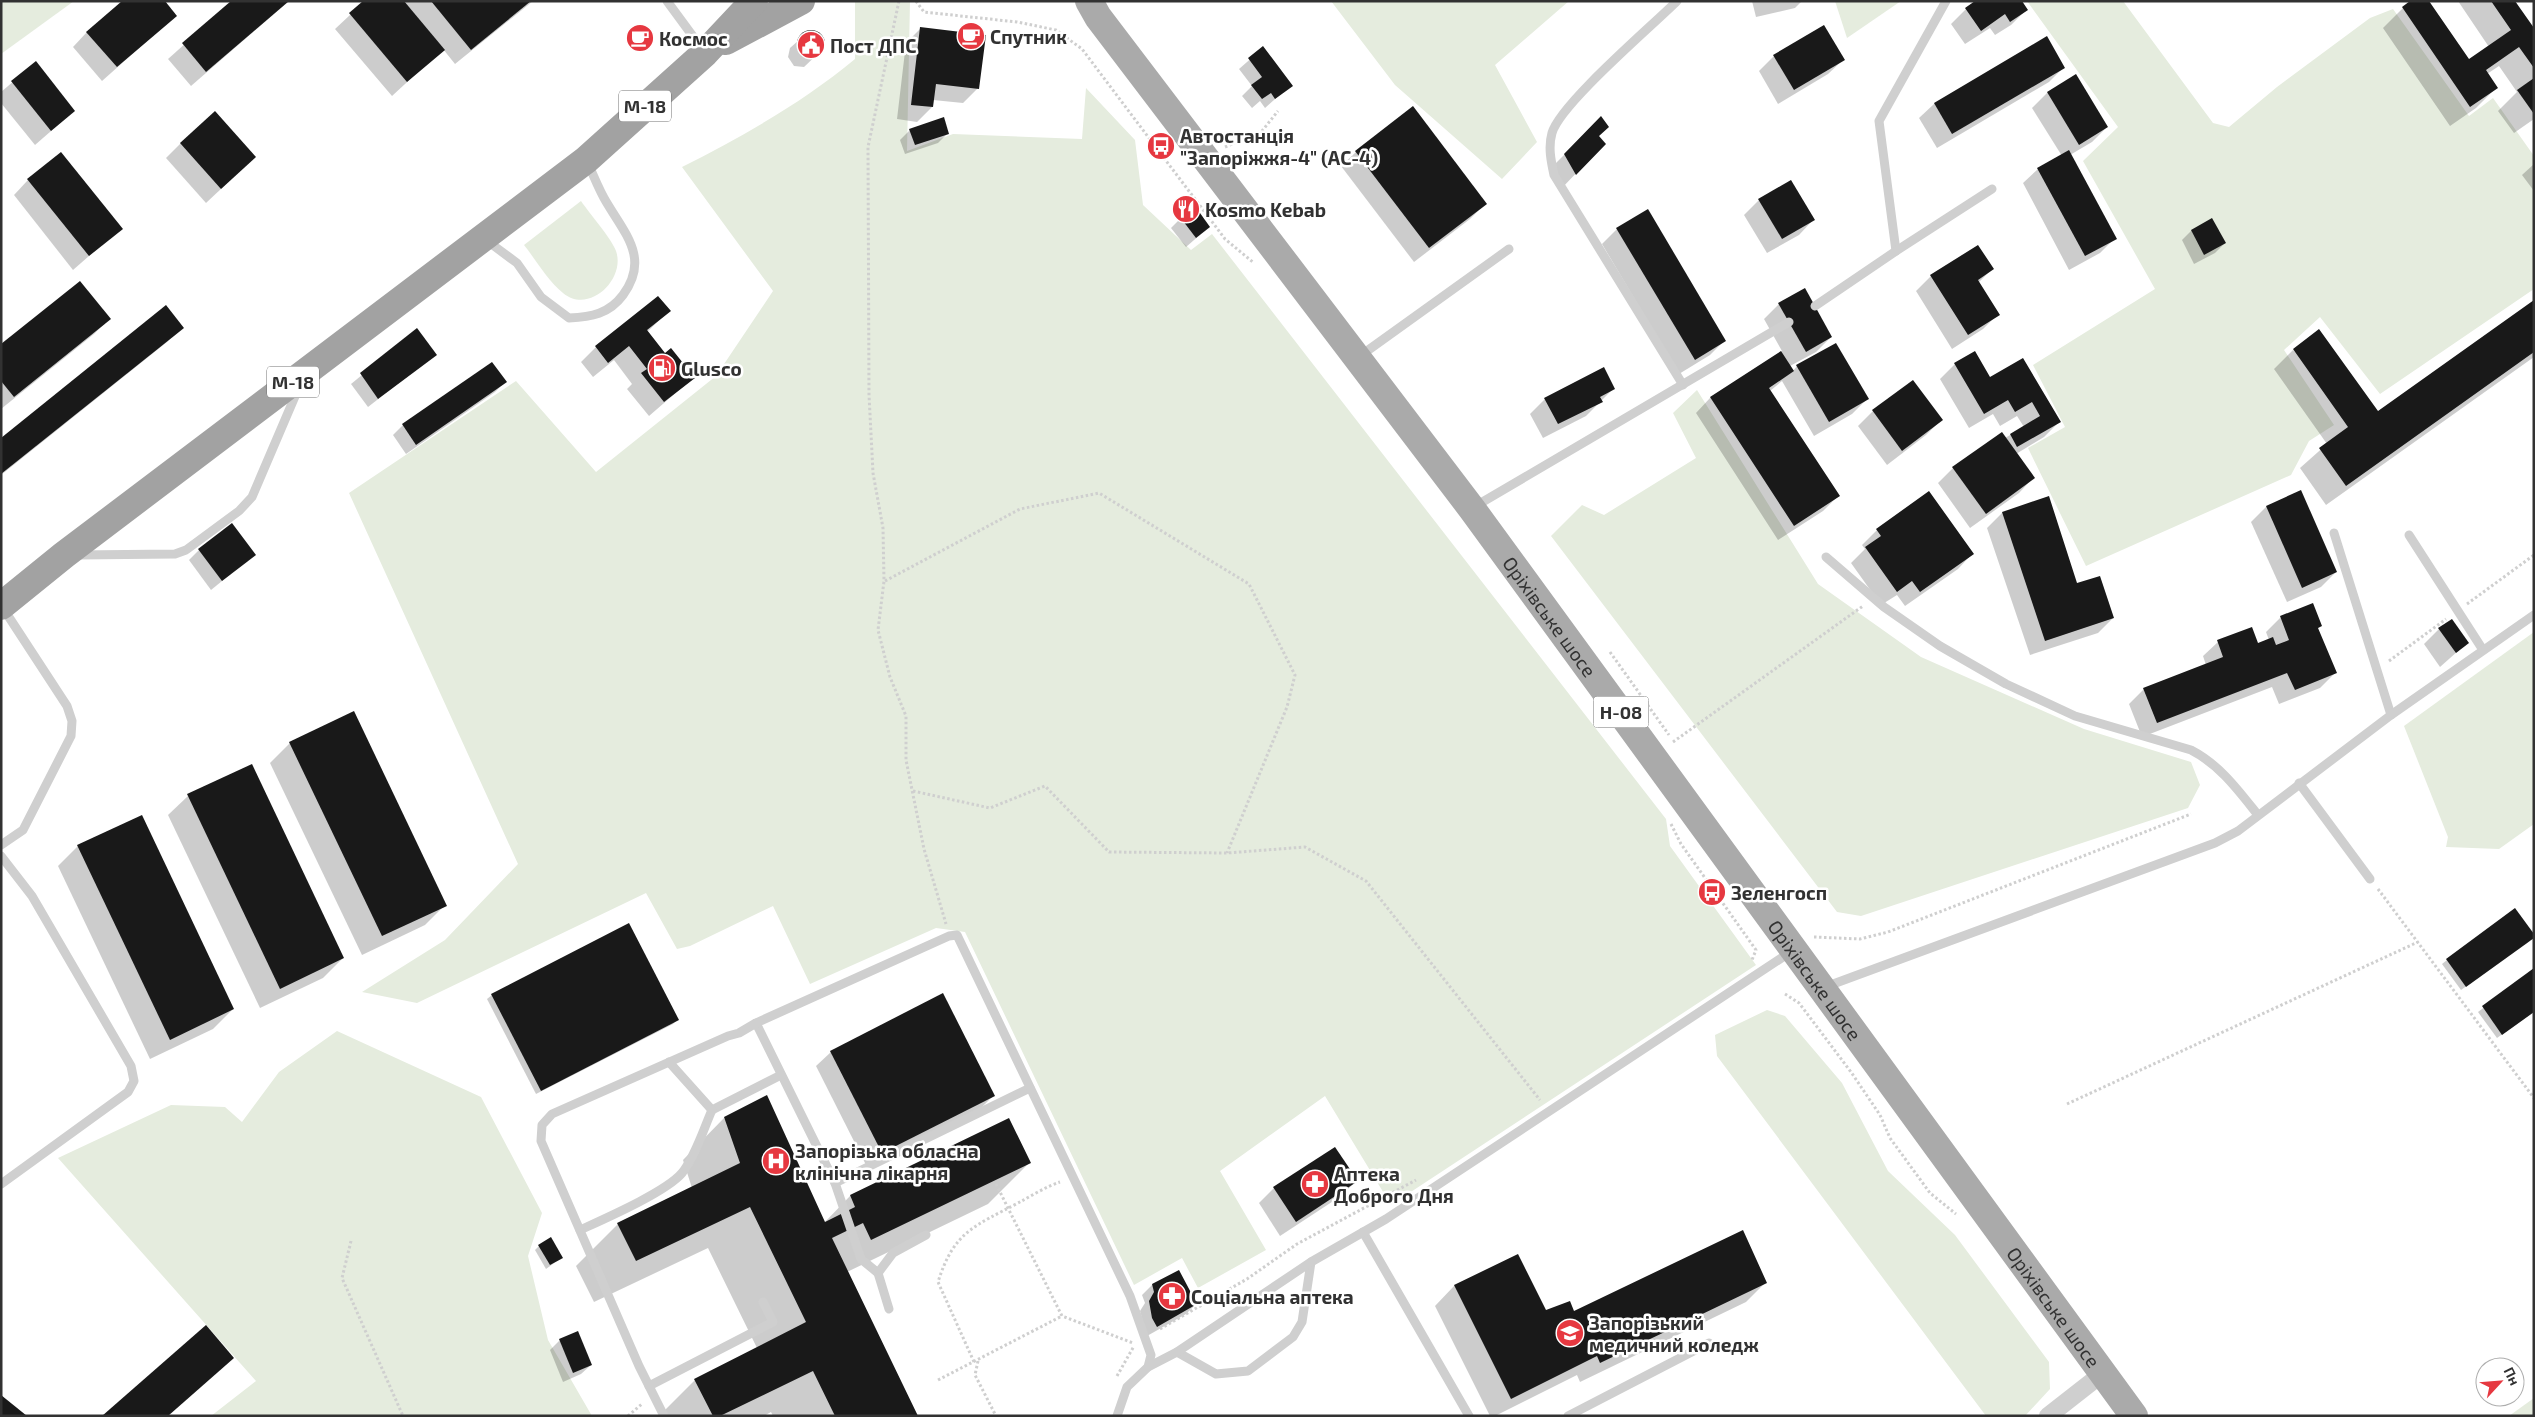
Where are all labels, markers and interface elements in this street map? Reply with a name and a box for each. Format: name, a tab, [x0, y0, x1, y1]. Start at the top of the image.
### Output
cafe icon: Спутник	[956, 21, 986, 51]
cafe icon: Космос	[625, 23, 655, 53]
place label: Спутник	[990, 25, 1067, 48]
place label: Космос	[659, 27, 728, 50]
public building icon: Пост ДПС	[796, 30, 826, 60]
place label: Пост ДПС	[830, 34, 916, 57]
road number: М-18	[619, 90, 671, 122]
place label: Автостанція "Запоріжжя-4" (АС-4)	[1180, 124, 1378, 169]
bus stop icon: Автостанція "Запоріжжя-4" (АС-4)	[1146, 131, 1176, 161]
restaurant icon: Kosmo Kebab	[1171, 194, 1201, 224]
place label: Kosmo Kebab	[1205, 198, 1326, 221]
fuel station icon: Glusco	[647, 353, 677, 383]
place label: Glusco	[681, 357, 742, 380]
road number: М-18	[267, 367, 319, 398]
street label: Оріхівське шосе	[1499, 551, 1602, 681]
road number: Н-08	[1594, 696, 1648, 728]
bus stop icon: Зеленгосп	[1697, 877, 1727, 907]
place label: Зеленгосп	[1731, 881, 1827, 904]
street label: Оріхівське шосе	[1764, 915, 1867, 1044]
place label: Запорізька обласна клінічна лікарня	[795, 1139, 979, 1184]
hospital icon: Запорізька обласна клінічна лікарня	[761, 1146, 791, 1176]
place label: Аптека Доброго Дня	[1334, 1162, 1454, 1207]
pharmacy icon: Аптека Доброго Дня	[1300, 1169, 1330, 1199]
street label: Оріхівське шосе	[2003, 1242, 2106, 1371]
pharmacy icon: Соціальна аптека	[1157, 1281, 1187, 1311]
place label: Соціальна аптека	[1191, 1285, 1354, 1308]
place label: Запорізький медичний коледж	[1589, 1311, 1759, 1356]
school or university icon: Запорізький медичний коледж	[1555, 1318, 1585, 1348]
north arrow	[2475, 1357, 2525, 1407]
text: Пн	[2501, 1364, 2524, 1388]

